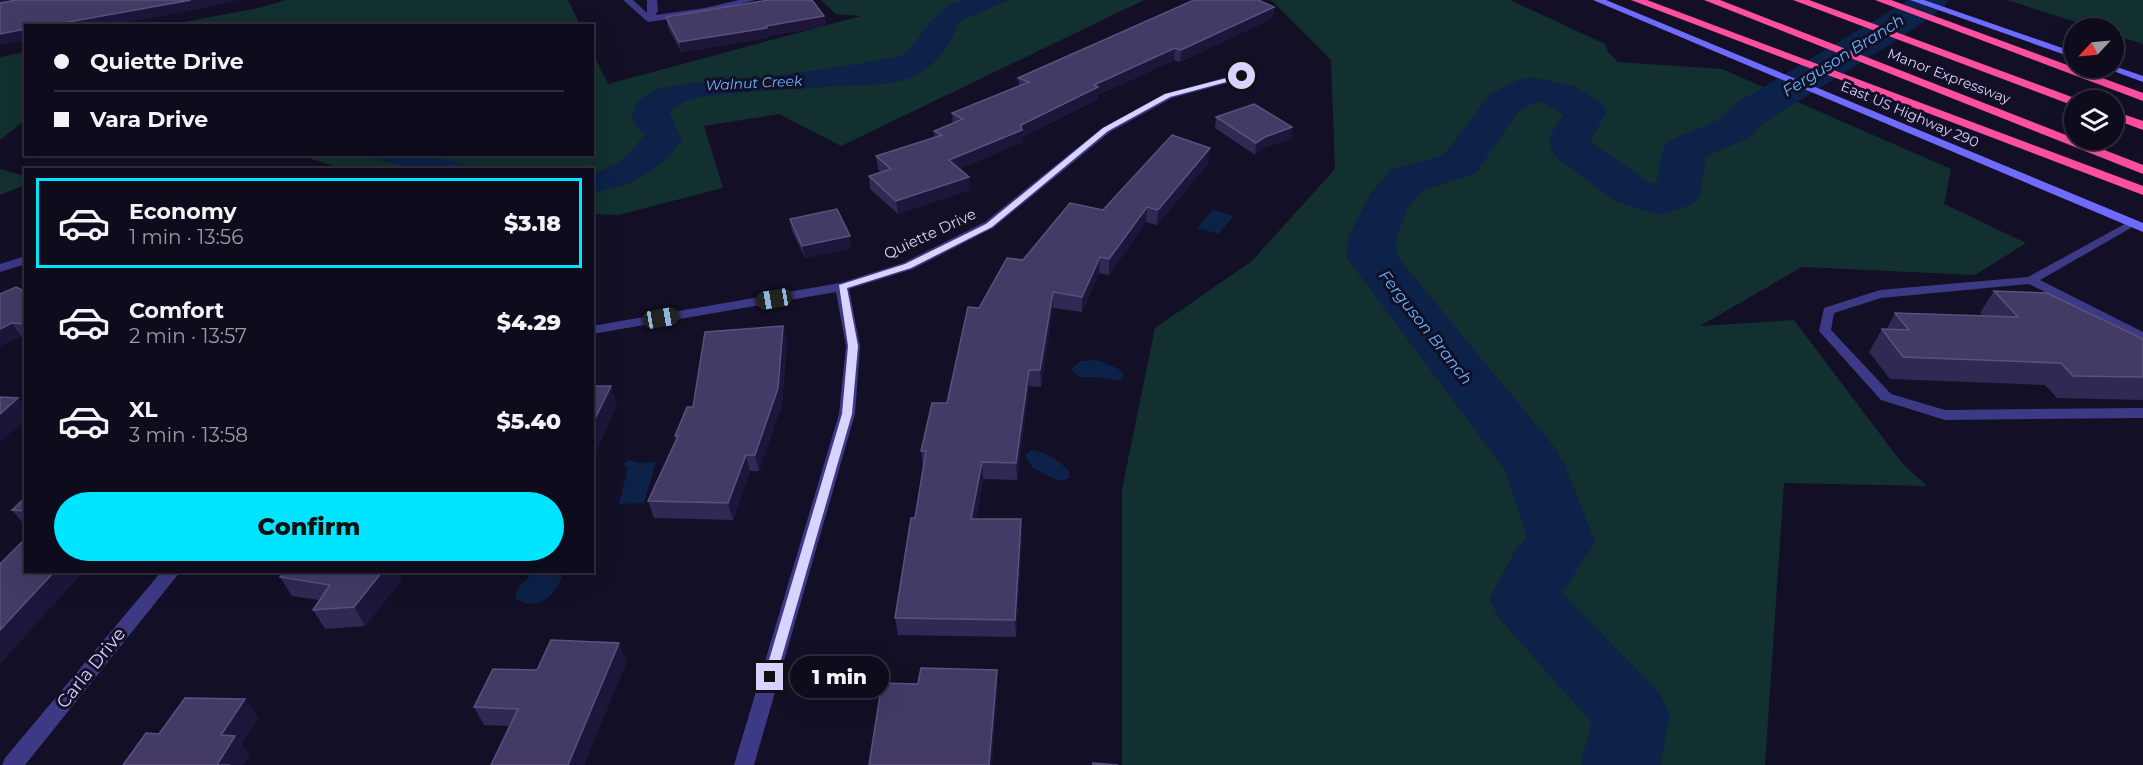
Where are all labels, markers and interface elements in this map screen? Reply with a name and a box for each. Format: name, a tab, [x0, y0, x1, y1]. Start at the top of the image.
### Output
water label: Ferguson Branch	[1779, 10, 1908, 101]
north arrow	[2064, 18, 2124, 78]
map controls	[2064, 18, 2124, 150]
street label: Manor Expressway	[1885, 44, 2013, 108]
text: Quiette Drive	[90, 48, 244, 75]
route start	[1228, 62, 1255, 89]
water label: Walnut Creek	[705, 71, 803, 95]
street label: East US Highway 290	[1838, 77, 1982, 151]
button: layers	[2064, 90, 2124, 150]
text: Vara Drive	[90, 106, 208, 133]
icon: car	[57, 196, 111, 250]
text: Economy	[129, 198, 237, 225]
street label: Quiette Drive	[881, 204, 979, 263]
text: $3.18	[504, 210, 561, 237]
text: 1 min · 13:56	[129, 225, 243, 249]
water label: Ferguson Branch	[1375, 266, 1476, 388]
car	[755, 287, 793, 311]
icon: car	[57, 295, 111, 349]
text: Comfort	[129, 297, 224, 324]
car	[642, 306, 680, 330]
text: $4.29	[497, 309, 561, 336]
text: 2 min · 13:57	[129, 324, 247, 348]
icon: car	[57, 394, 111, 448]
text: XL	[129, 396, 158, 423]
text: $5.40	[497, 408, 561, 435]
text: 3 min · 13:58	[129, 423, 248, 447]
button: Confirm	[54, 492, 564, 561]
street label: Carla Drive	[52, 623, 130, 713]
callout: 1 min	[791, 656, 890, 698]
route end	[756, 663, 783, 690]
text: 1 min	[812, 665, 867, 689]

